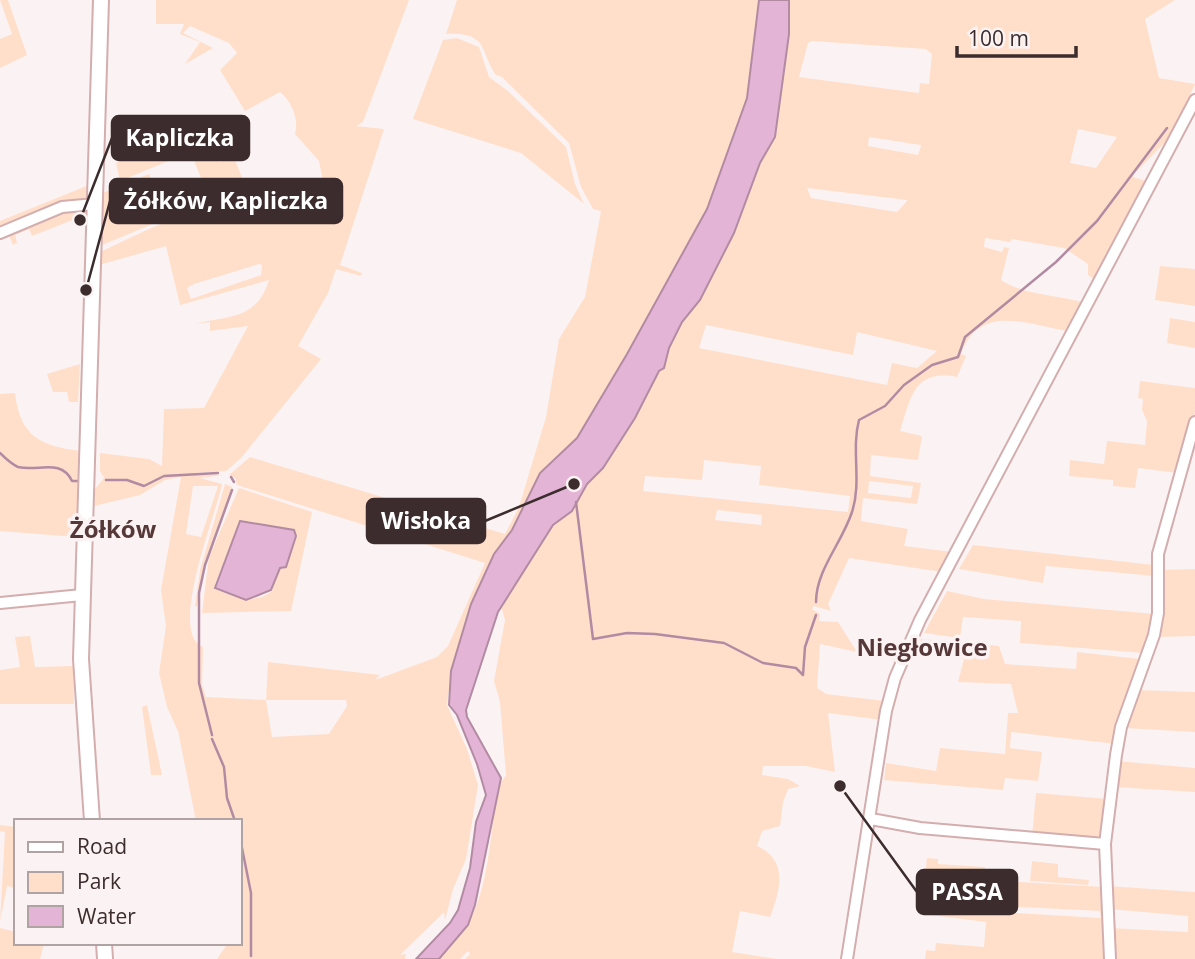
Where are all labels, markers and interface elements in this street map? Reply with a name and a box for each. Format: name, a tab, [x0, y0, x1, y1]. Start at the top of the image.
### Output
scale bar	[957, 14, 1076, 58]
text: 100 m	[968, 24, 1029, 52]
callout: Kapliczka	[112, 116, 249, 160]
text: Kapliczka	[126, 121, 234, 153]
callout: Żółków, Kapliczka	[110, 179, 342, 223]
text: Żółków, Kapliczka	[124, 184, 328, 216]
callout: Wisłoka	[367, 499, 485, 543]
text: Wisłoka	[381, 504, 471, 536]
district label: Żółków	[70, 512, 157, 545]
district label: Niegłowice	[856, 630, 988, 663]
legend	[14, 819, 242, 945]
text: Road	[77, 832, 127, 860]
text: Park	[77, 867, 121, 895]
callout: PASSA	[917, 870, 1017, 914]
text: PASSA	[931, 875, 1003, 907]
text: Water	[77, 902, 136, 930]

